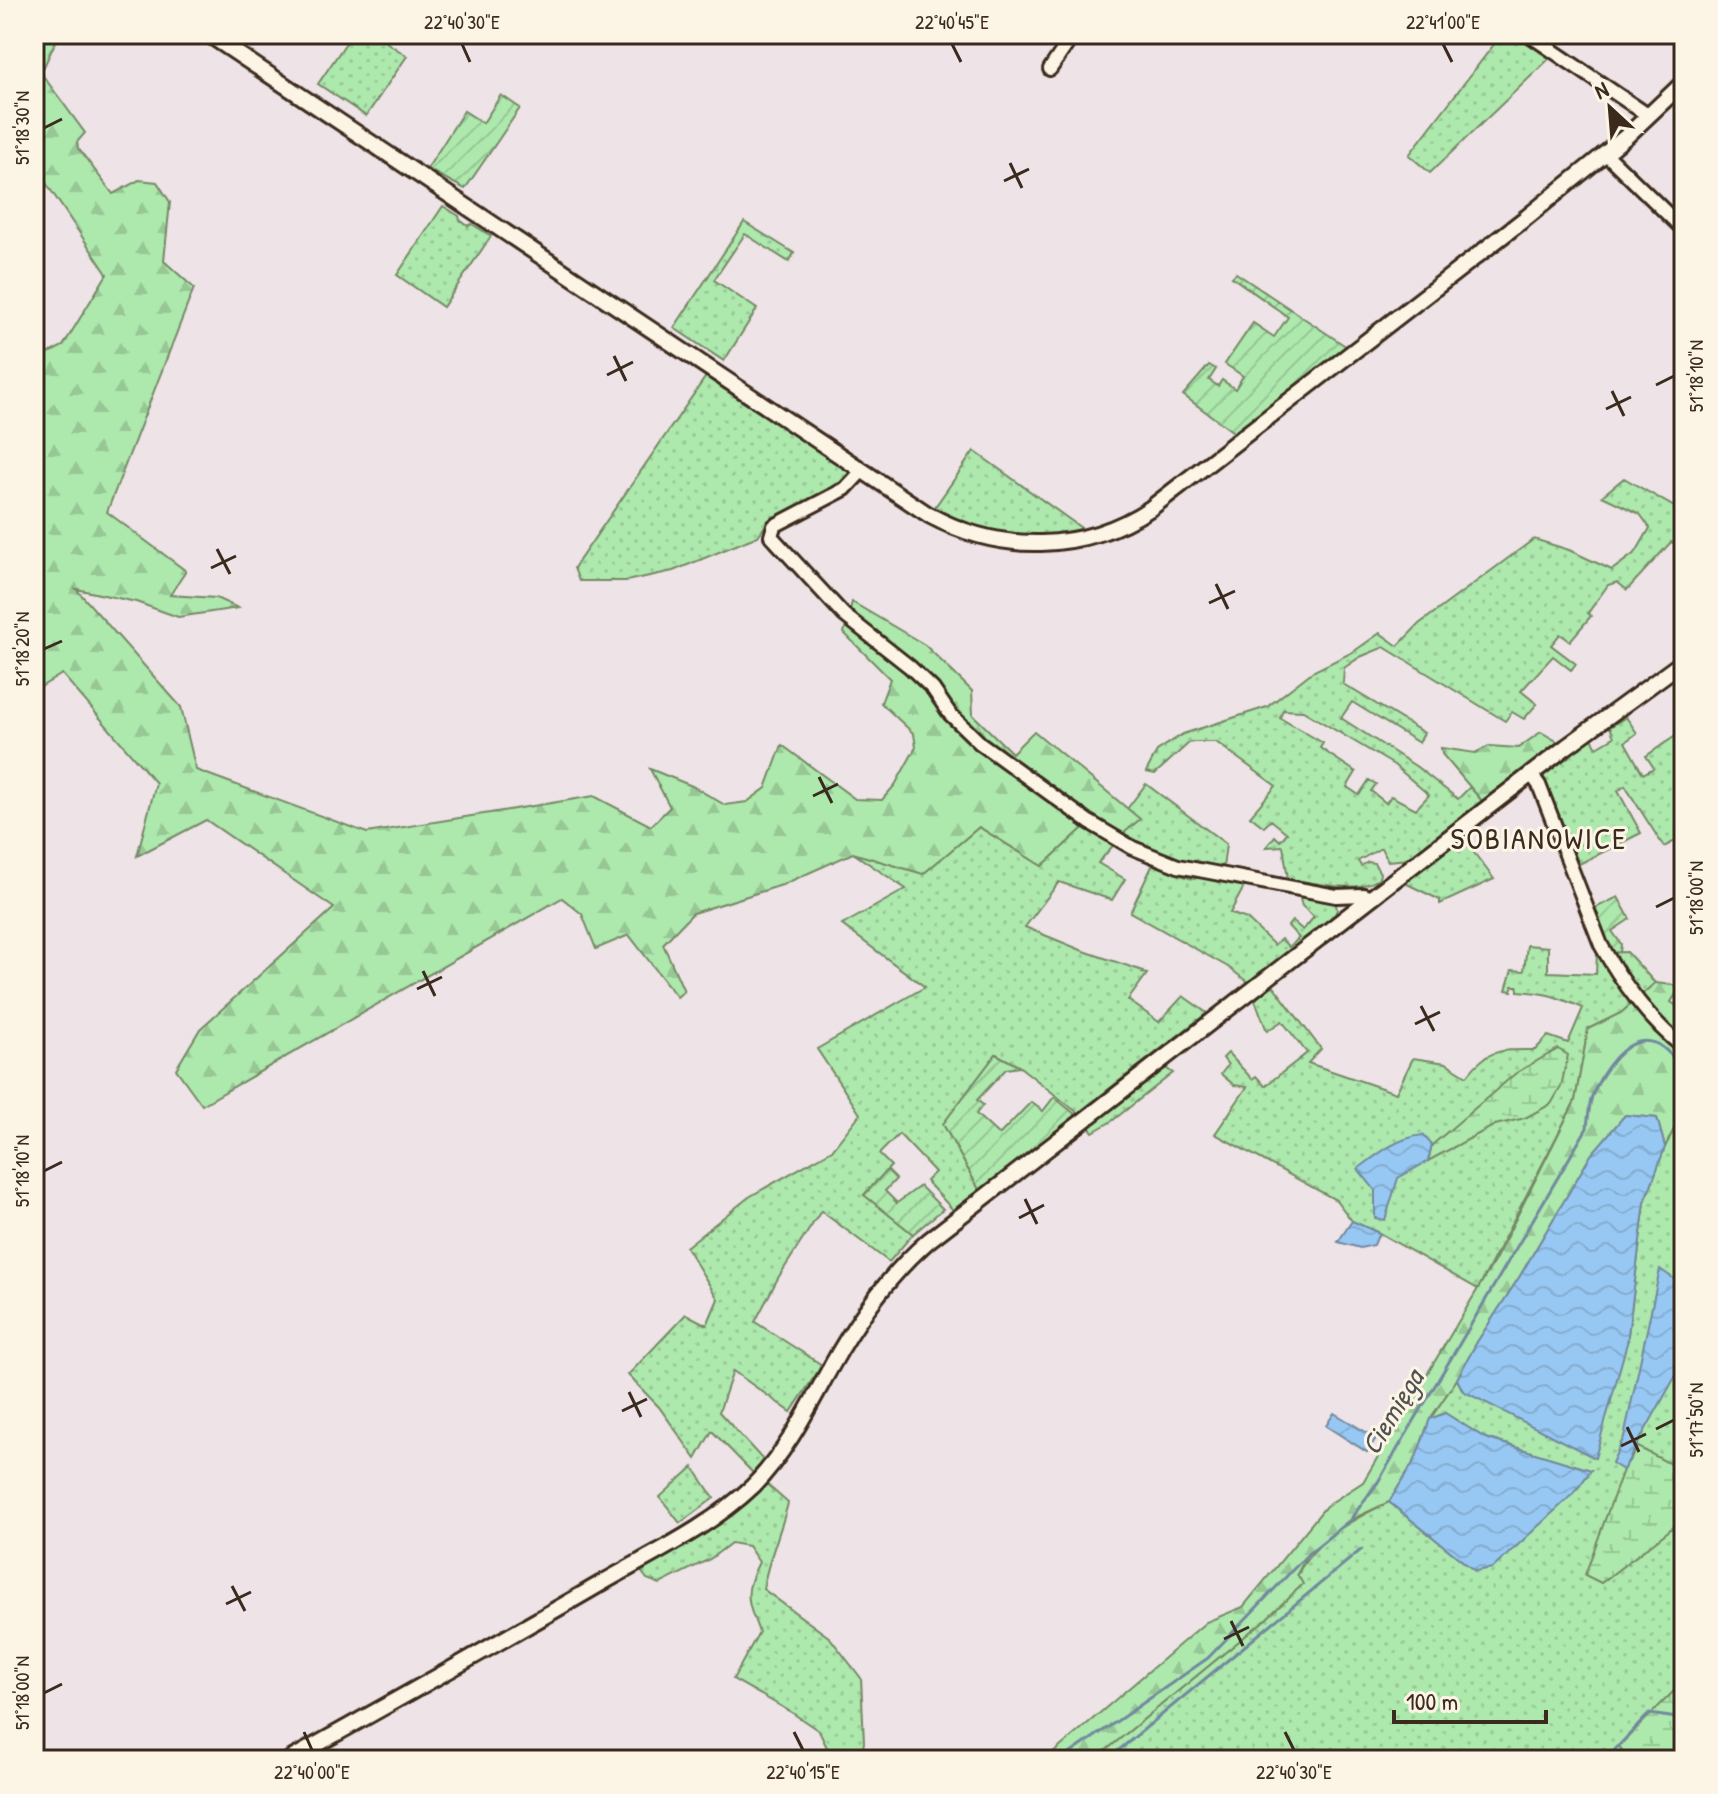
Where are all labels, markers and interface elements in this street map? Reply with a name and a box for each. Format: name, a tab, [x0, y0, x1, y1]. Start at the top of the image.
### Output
text: 22°40'30"E	[424, 8, 500, 35]
text: 22°40'45"E	[915, 8, 989, 35]
text: 22°41'00"E	[1406, 8, 1480, 35]
north arrow	[1570, 68, 1650, 148]
text: N	[1589, 74, 1613, 106]
text: 51°18'30"N	[8, 91, 35, 165]
text: 51°18'10"N	[1682, 340, 1709, 412]
text: 51°18'20"N	[8, 612, 35, 686]
district label: SOBIANOWICE	[1450, 818, 1628, 858]
text: 51°18'00"N	[1682, 861, 1709, 935]
text: 51°18'10"N	[8, 1135, 35, 1207]
water label: Ciemięga	[1352, 1360, 1434, 1461]
text: 51°17'50"N	[1682, 1383, 1709, 1457]
text: 51°18'00"N	[8, 1656, 35, 1730]
scale bar	[1394, 1674, 1546, 1724]
text: 100 m	[1406, 1685, 1458, 1717]
text: 22°40'00"E	[274, 1758, 350, 1785]
text: 22°40'15"E	[766, 1758, 840, 1785]
text: 22°40'30"E	[1256, 1758, 1332, 1785]

